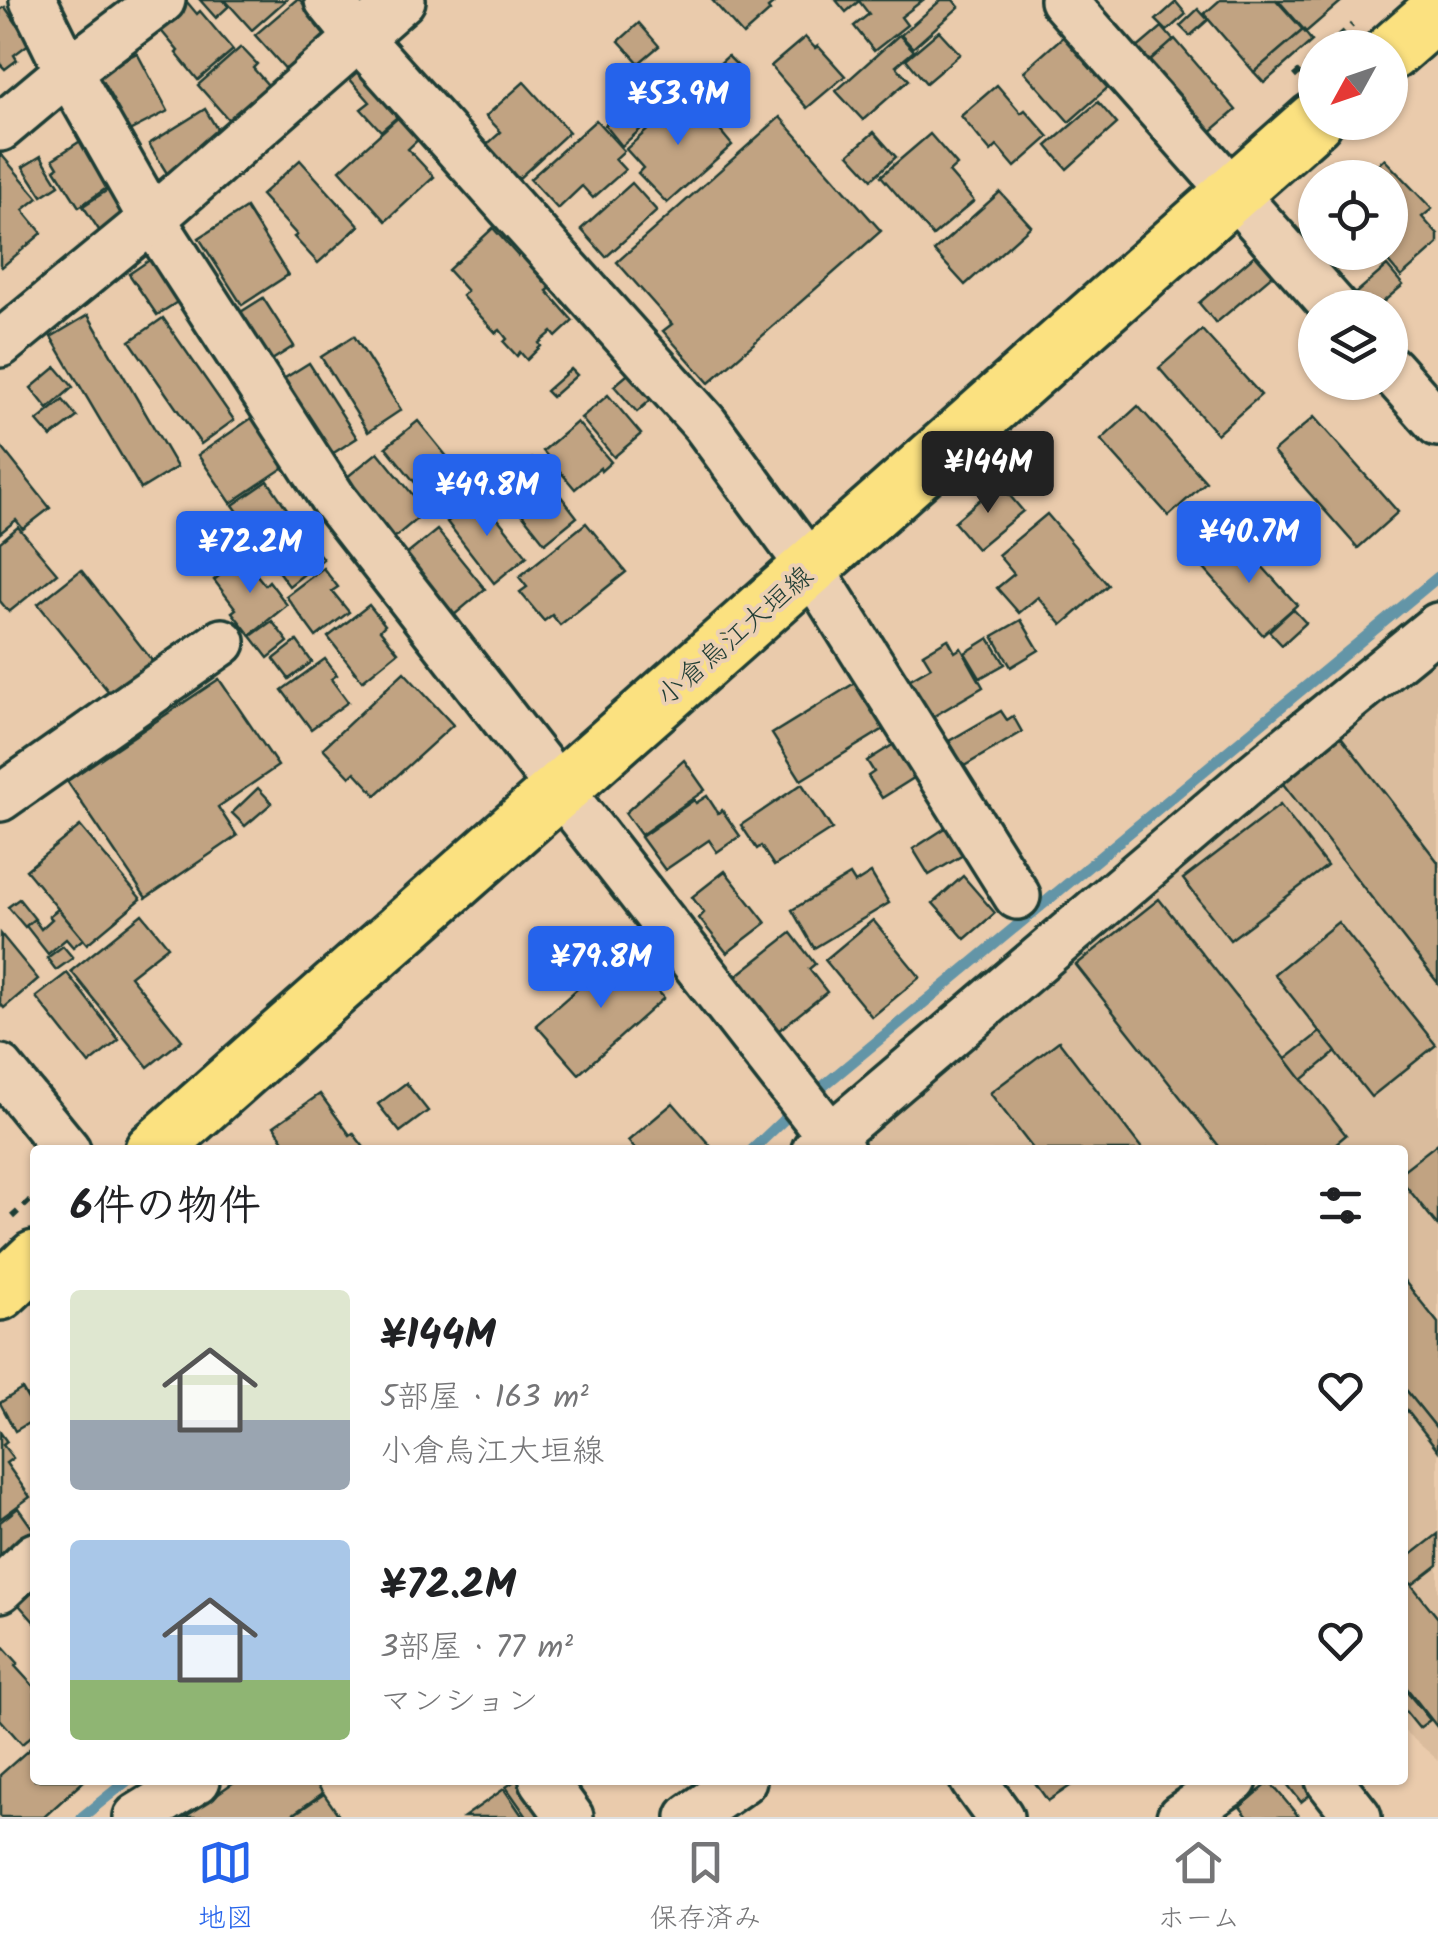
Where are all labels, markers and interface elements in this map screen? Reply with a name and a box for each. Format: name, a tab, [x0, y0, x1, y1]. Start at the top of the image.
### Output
north arrow	[1298, 30, 1408, 140]
map controls	[1298, 30, 1408, 400]
pin: ¥53.9M	[597, 63, 759, 148]
text: ¥53.9M	[627, 70, 729, 121]
button: locate	[1298, 160, 1408, 270]
button: layers	[1298, 290, 1408, 400]
pin: ¥144M	[918, 431, 1058, 516]
text: ¥144M	[944, 438, 1032, 489]
pin: ¥49.8M	[406, 454, 568, 539]
text: ¥49.8M	[435, 461, 539, 512]
pin: ¥40.7M	[1168, 501, 1330, 586]
text: ¥40.7M	[1199, 508, 1299, 559]
pin: ¥72.2M	[169, 511, 331, 596]
text: ¥72.2M	[198, 518, 302, 569]
street label: 小倉烏江大垣線	[647, 556, 824, 718]
pin: ¥79.8M	[520, 926, 682, 1011]
text: ¥79.8M	[550, 933, 652, 984]
text: 6件の物件	[70, 1174, 261, 1241]
icon: filters	[1313, 1178, 1368, 1233]
text: ¥144M	[380, 1303, 496, 1370]
icon: home	[150, 1330, 270, 1450]
icon: heart	[1313, 1363, 1368, 1418]
text: 5部屋 · 163 m²	[380, 1373, 589, 1424]
text: 小倉烏江大垣線	[380, 1427, 604, 1478]
text: ¥72.2M	[380, 1553, 516, 1620]
icon: home	[150, 1580, 270, 1700]
icon: heart	[1313, 1613, 1368, 1668]
text: 3部屋 · 77 m²	[380, 1623, 573, 1674]
text: マンション	[380, 1677, 539, 1728]
tab: 地図	[198, 1835, 254, 1942]
tab: 保存済み	[650, 1835, 762, 1942]
tab: ホーム	[1157, 1835, 1240, 1942]

